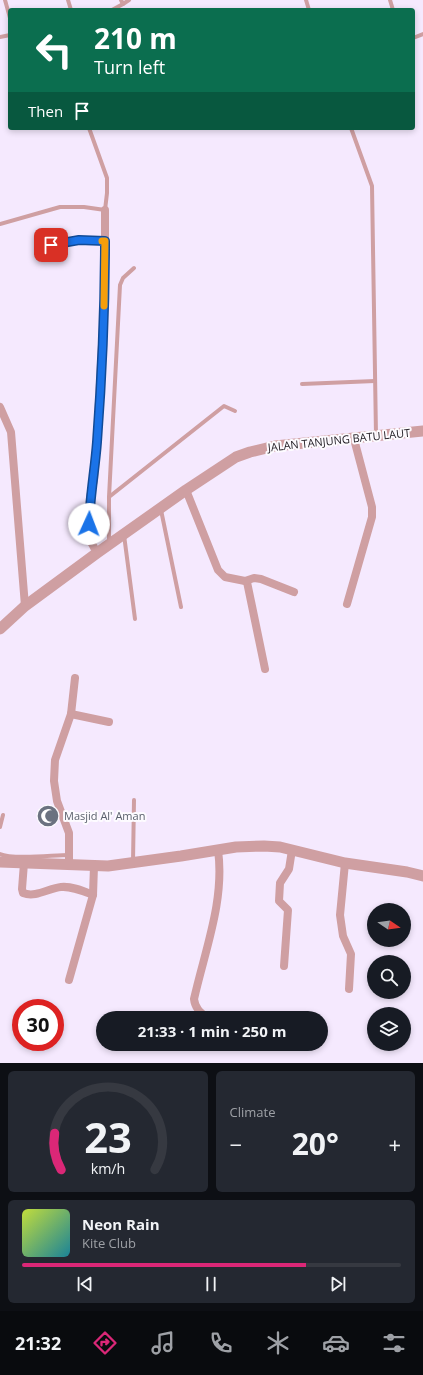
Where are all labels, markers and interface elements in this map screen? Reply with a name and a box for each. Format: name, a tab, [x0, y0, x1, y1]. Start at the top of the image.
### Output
text: 210 m	[94, 19, 177, 57]
icon: left	[28, 24, 80, 76]
text: Turn left	[94, 55, 165, 79]
icon: arrive	[71, 100, 93, 122]
text: Then	[28, 101, 63, 121]
pin	[34, 228, 68, 262]
icon: arrive	[40, 234, 62, 256]
street label: JALAN TANJUNG BATU LAUT	[266, 425, 411, 455]
position arrow	[68, 503, 110, 545]
mosque icon: Masjid Al' Aman	[35, 803, 61, 829]
place label: Masjid Al' Aman	[64, 808, 145, 823]
north arrow	[367, 903, 411, 947]
map controls	[367, 903, 411, 1051]
button: search	[367, 955, 411, 999]
speed limit sign: 30	[12, 999, 64, 1051]
button: layers	[367, 1007, 411, 1051]
text: 21:33 · 1 min · 250 m	[138, 1021, 286, 1041]
text: Climate	[230, 1103, 275, 1121]
text: 23	[84, 1108, 132, 1164]
text: 20°	[292, 1123, 339, 1164]
text: −	[230, 1129, 242, 1159]
text: +	[388, 1129, 401, 1159]
text: km/h	[90, 1158, 125, 1177]
text: Neon Rain	[82, 1214, 160, 1234]
text: Kite Club	[82, 1234, 136, 1252]
icon: previous	[74, 1273, 96, 1295]
icon: pause	[200, 1273, 222, 1295]
icon: next	[327, 1273, 349, 1295]
icon: directions	[91, 1329, 119, 1357]
icon: music	[149, 1329, 177, 1357]
icon: phone	[207, 1329, 235, 1357]
icon: climate	[264, 1329, 292, 1357]
icon: car	[322, 1329, 350, 1357]
icon: filters	[380, 1329, 408, 1357]
text: 21:32	[15, 1331, 61, 1355]

